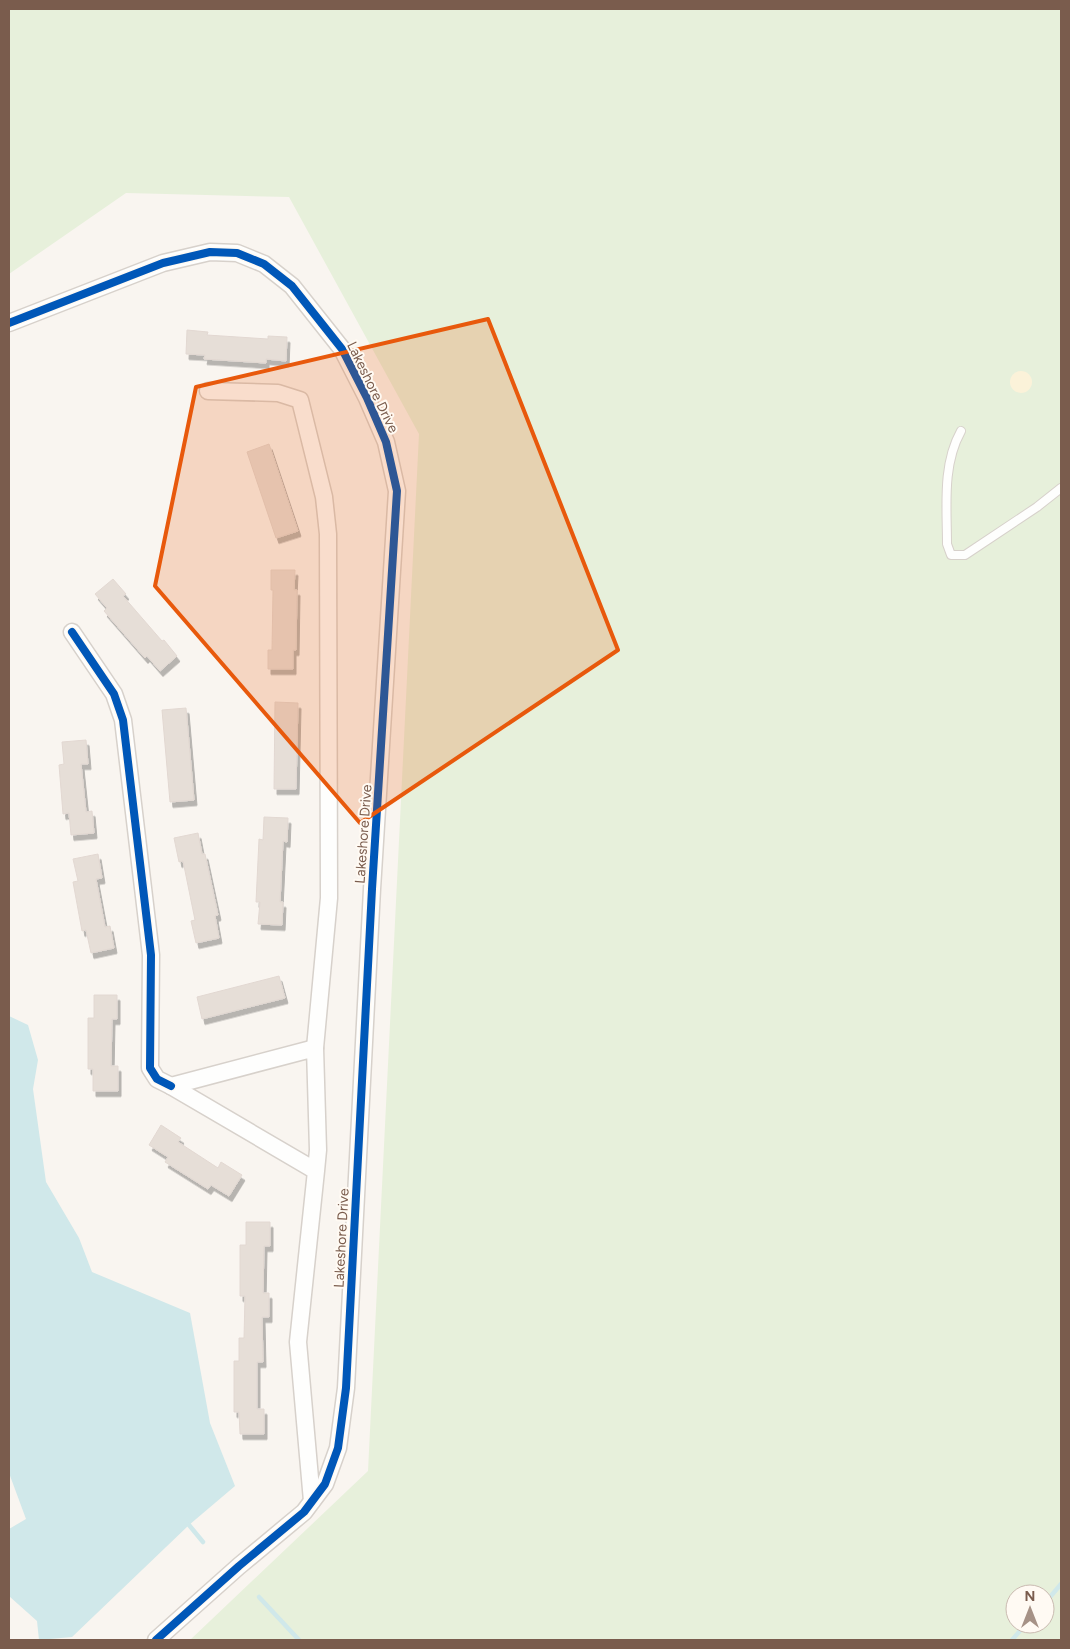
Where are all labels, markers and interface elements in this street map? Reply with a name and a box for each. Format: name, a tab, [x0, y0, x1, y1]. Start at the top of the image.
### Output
street label: Lakeshore Drive	[343, 339, 402, 436]
street label: Lakeshore Drive	[352, 784, 375, 884]
street label: Lakeshore Drive	[330, 1188, 353, 1288]
north arrow	[1005, 1584, 1055, 1634]
text: N	[1025, 1588, 1035, 1605]

